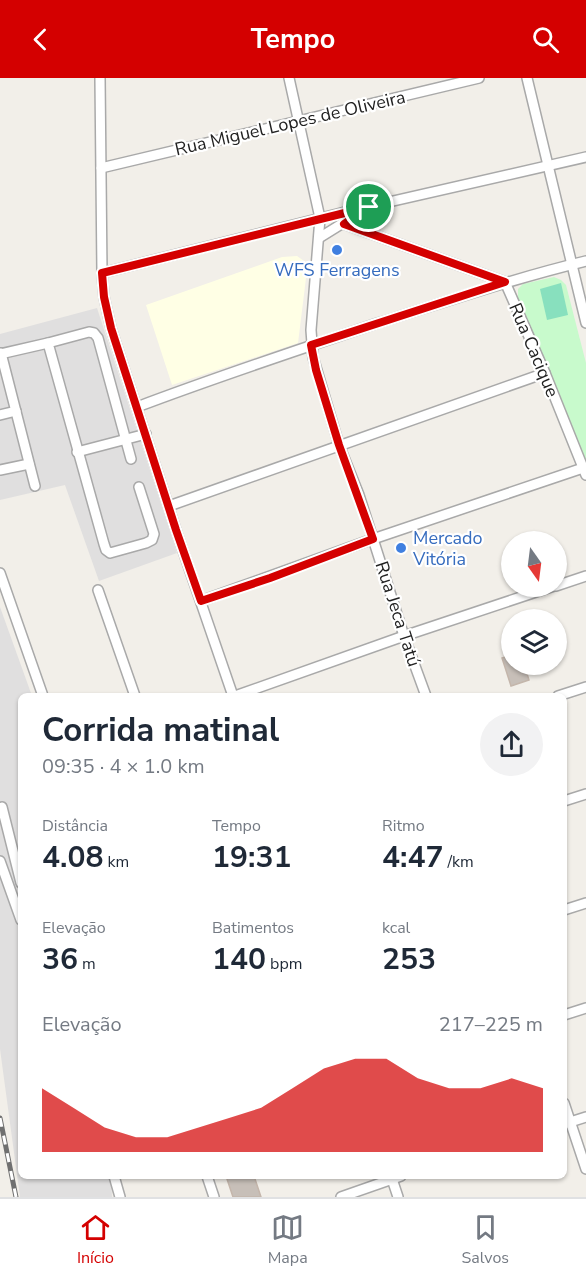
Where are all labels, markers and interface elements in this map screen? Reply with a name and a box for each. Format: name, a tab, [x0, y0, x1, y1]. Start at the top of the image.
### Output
text: Tempo	[251, 21, 335, 58]
icon: back	[24, 23, 57, 56]
icon: search	[529, 23, 562, 56]
street label: Rua Miguel Lopes de Oliveira	[172, 85, 408, 161]
pin	[343, 181, 394, 232]
icon: arrive	[352, 190, 385, 223]
marker: WFS Ferragens	[330, 243, 344, 257]
place label: WFS Ferragens	[274, 258, 400, 282]
street label: Rua Cacique	[503, 299, 565, 401]
place label: Mercado Vitória	[412, 526, 483, 571]
north arrow	[501, 531, 567, 597]
map controls	[501, 531, 567, 675]
marker: Mercado Vitória	[394, 541, 408, 555]
street label: Rua Jeca Tatú	[370, 558, 426, 670]
button: layers	[501, 609, 567, 675]
text: Corrida matinal	[42, 708, 279, 753]
button: share	[480, 713, 543, 776]
text: 09:35 · 4 × 1.0 km	[42, 753, 205, 780]
text: Distância	[42, 815, 108, 837]
text: Tempo	[212, 815, 261, 837]
text: Ritmo	[382, 815, 425, 837]
text: 4.08	[42, 837, 103, 878]
text: 19:31	[212, 837, 291, 878]
text: 4:47	[382, 837, 443, 878]
text: km	[103, 851, 129, 873]
text: /km	[443, 851, 474, 873]
text: Elevação	[42, 917, 106, 939]
text: Batimentos	[212, 917, 294, 939]
text: kcal	[382, 917, 410, 939]
text: 36	[42, 939, 78, 980]
text: 140	[212, 939, 266, 980]
text: 253	[382, 939, 436, 980]
text: m	[78, 953, 96, 975]
text: bpm	[266, 953, 302, 975]
text: Elevação	[42, 1011, 122, 1038]
text: 217–225 m	[439, 1011, 543, 1038]
tab: Início	[77, 1211, 114, 1269]
tab: Mapa	[268, 1211, 308, 1269]
tab: Salvos	[461, 1211, 509, 1269]

